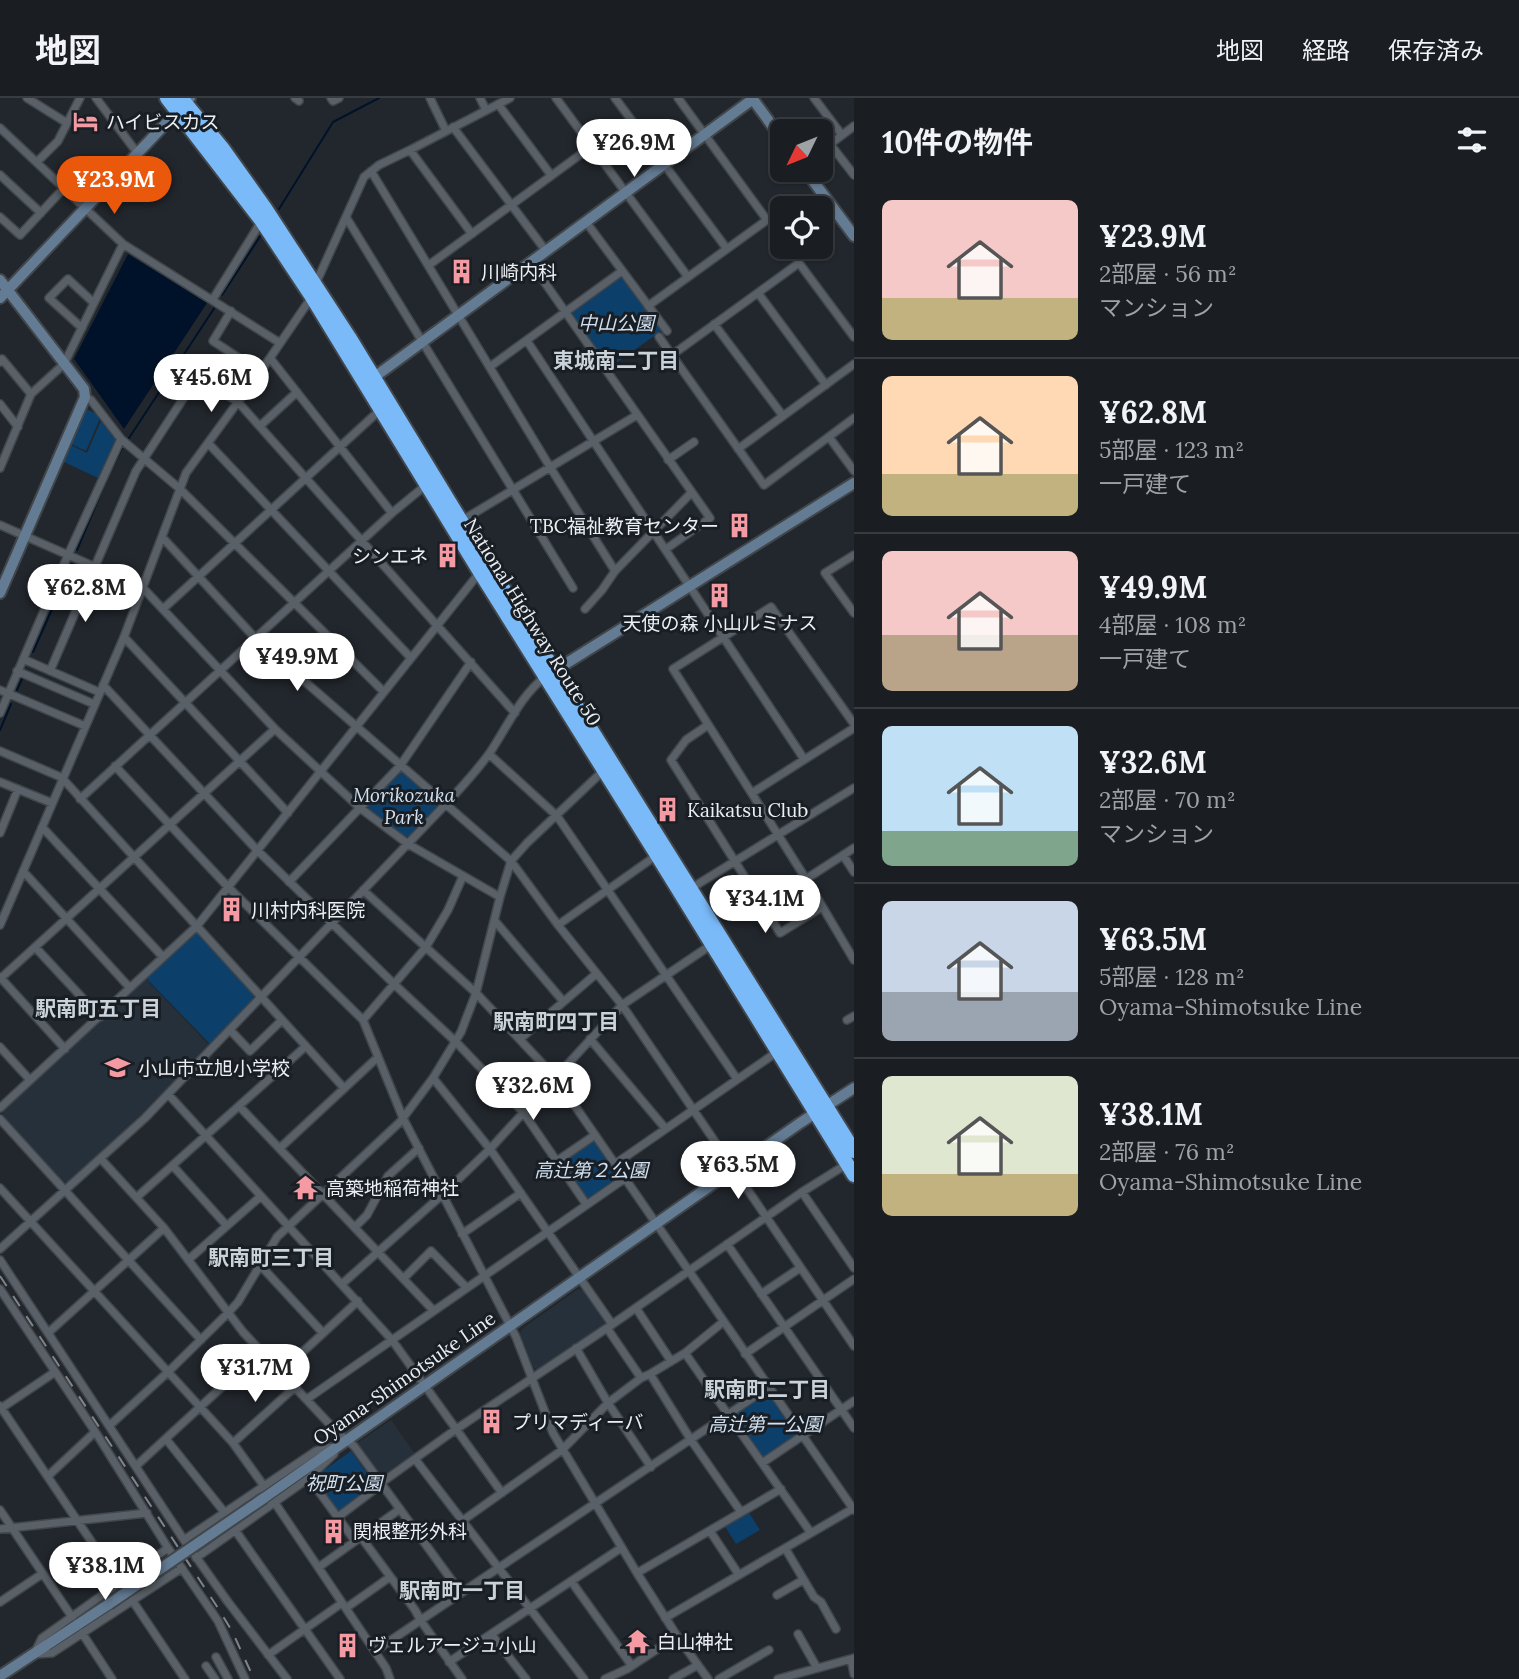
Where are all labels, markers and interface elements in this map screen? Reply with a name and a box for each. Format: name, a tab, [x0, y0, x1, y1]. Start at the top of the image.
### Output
text: 地図	[35, 29, 101, 71]
text: 地図	[1216, 35, 1264, 66]
text: 経路	[1302, 35, 1350, 66]
text: 保存済み	[1388, 35, 1484, 66]
hotel icon: ハイビスカス	[72, 108, 100, 136]
place label: ハイビスカス	[106, 110, 220, 134]
north arrow	[770, 119, 833, 182]
map controls	[770, 119, 833, 259]
pin: ¥26.9M	[577, 120, 691, 179]
icon: filters	[1453, 121, 1491, 159]
text: 10件の物件	[882, 123, 1033, 161]
text: ¥26.9M	[592, 127, 676, 156]
pin: ¥23.9M	[57, 156, 171, 216]
text: ¥23.9M	[73, 164, 155, 193]
button: locate	[770, 196, 833, 259]
text: ¥23.9M	[1099, 217, 1207, 255]
icon: home	[938, 228, 1022, 312]
building icon: 川崎内科	[447, 258, 475, 286]
text: 2部屋 · 56 m²	[1099, 259, 1237, 288]
place label: 川崎内科	[481, 260, 557, 284]
text: マンション	[1099, 293, 1214, 322]
park label: 中山公園	[578, 311, 657, 335]
district label: 東城南二丁目	[553, 347, 679, 374]
pin: ¥45.6M	[154, 354, 268, 414]
text: ¥45.6M	[170, 362, 252, 391]
text: ¥62.8M	[1099, 393, 1207, 431]
icon: home	[938, 404, 1022, 488]
text: 5部屋 · 123 m²	[1099, 435, 1244, 464]
text: 一戸建て	[1099, 469, 1191, 498]
building icon: TBC福祉教育センター	[725, 512, 753, 540]
street label: National Highway Route 50	[459, 514, 607, 730]
place label: TBC福祉教育センター	[530, 514, 719, 538]
building icon: シンエネ	[434, 542, 462, 570]
place label: シンエネ	[352, 544, 428, 568]
pin: ¥62.8M	[28, 564, 142, 624]
text: ¥49.9M	[1099, 568, 1207, 606]
text: ¥62.8M	[44, 572, 126, 601]
icon: home	[938, 579, 1022, 663]
building icon: 天使の森 小山ルミナス	[706, 581, 734, 609]
text: 4部屋 · 108 m²	[1099, 610, 1246, 639]
place label: 天使の森 小山ルミナス	[623, 611, 818, 635]
pin: ¥49.9M	[240, 634, 354, 693]
text: ¥49.9M	[255, 641, 339, 670]
text: 一戸建て	[1099, 644, 1191, 673]
text: ¥32.6M	[1099, 743, 1207, 781]
icon: home	[938, 754, 1022, 838]
park label: Morikozuka Park	[353, 783, 456, 829]
text: 2部屋 · 70 m²	[1099, 785, 1236, 814]
building icon: Kaikatsu Club	[653, 796, 681, 824]
place label: Kaikatsu Club	[687, 798, 808, 822]
text: マンション	[1099, 819, 1214, 848]
pin: ¥34.1M	[708, 876, 822, 935]
text: ¥34.1M	[725, 883, 805, 912]
building icon: 川村内科医院	[217, 896, 245, 924]
place label: 川村内科医院	[251, 898, 365, 922]
text: ¥63.5M	[1099, 920, 1207, 958]
icon: home	[938, 929, 1022, 1013]
text: 5部屋 · 128 m²	[1099, 962, 1245, 991]
text: Oyama-Shimotsuke Line	[1099, 992, 1362, 1021]
district label: 駅南町五丁目	[35, 995, 161, 1022]
district label: 駅南町四丁目	[493, 1008, 619, 1035]
school or university icon: 小山市立旭小学校	[104, 1054, 132, 1082]
place label: 小山市立旭小学校	[138, 1056, 290, 1080]
pin: ¥32.6M	[476, 1062, 590, 1122]
text: ¥32.6M	[492, 1070, 574, 1099]
text: ¥38.1M	[1099, 1095, 1203, 1133]
icon: home	[938, 1104, 1022, 1188]
text: 2部屋 · 76 m²	[1099, 1137, 1235, 1166]
pin: ¥63.5M	[681, 1142, 795, 1201]
text: ¥63.5M	[697, 1149, 779, 1178]
park label: 高辻第２公園	[534, 1158, 651, 1182]
text: Oyama-Shimotsuke Line	[1099, 1167, 1362, 1196]
temple icon: 高築地稲荷神社	[292, 1174, 320, 1202]
place label: 高築地稲荷神社	[326, 1176, 459, 1200]
district label: 駅南町三丁目	[208, 1244, 334, 1271]
street label: Oyama-Shimotsuke Line	[308, 1306, 500, 1450]
pin: ¥31.7M	[198, 1344, 312, 1404]
text: ¥31.7M	[217, 1352, 293, 1381]
district label: 駅南町二丁目	[704, 1376, 830, 1403]
building icon: プリマディーバ	[478, 1408, 506, 1436]
place label: プリマディーバ	[512, 1410, 643, 1434]
park label: 高辻第一公園	[708, 1412, 825, 1436]
park label: 祝町公園	[306, 1471, 385, 1495]
building icon: 関根整形外科	[319, 1517, 347, 1545]
place label: 関根整形外科	[353, 1519, 467, 1543]
pin: ¥38.1M	[48, 1542, 162, 1602]
text: ¥38.1M	[65, 1550, 145, 1579]
district label: 駅南町一丁目	[399, 1577, 525, 1604]
temple icon: 白山神社	[623, 1628, 651, 1656]
place label: 白山神社	[657, 1630, 733, 1654]
building icon: ヴェルアージュ小山	[334, 1631, 362, 1659]
place label: ヴェルアージュ小山	[368, 1633, 536, 1657]

